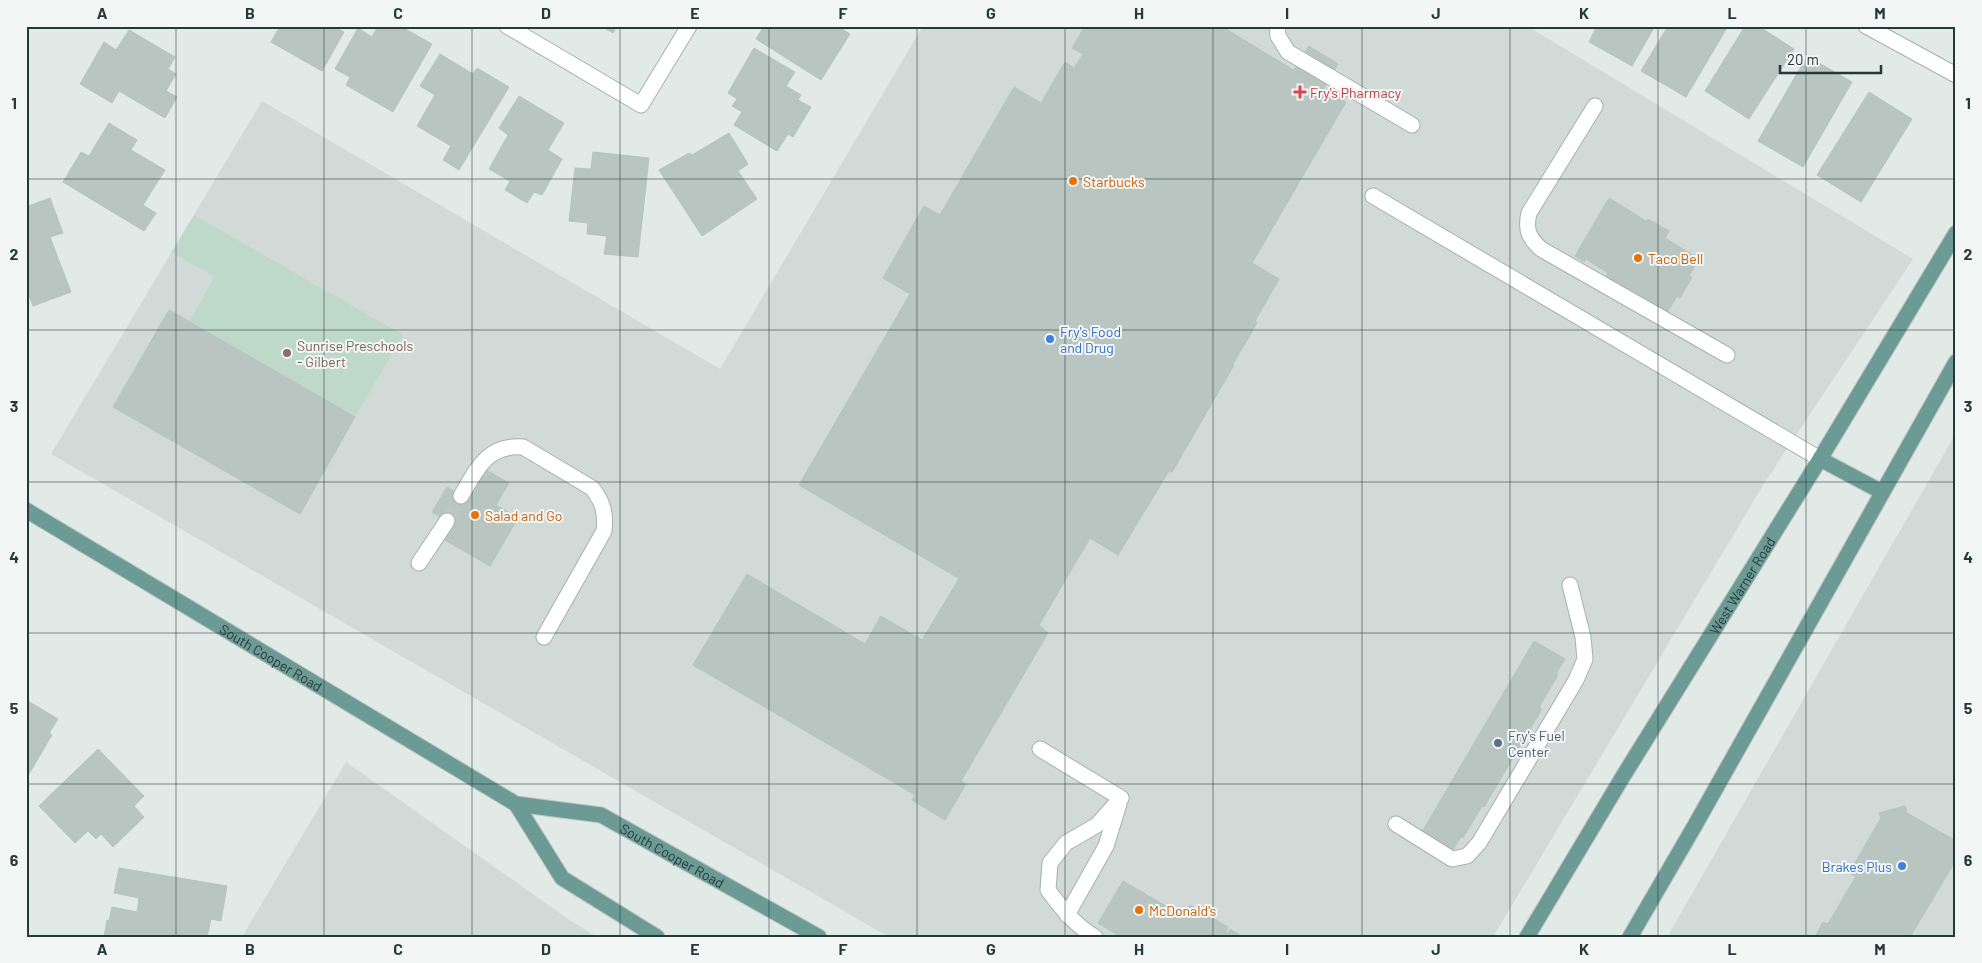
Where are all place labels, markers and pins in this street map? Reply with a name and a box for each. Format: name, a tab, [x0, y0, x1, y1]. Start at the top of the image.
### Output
place label: Fry's Pharmacy	[1310, 84, 1402, 101]
marker: Fry's Pharmacy	[1294, 86, 1306, 98]
place label: Starbucks	[1083, 173, 1145, 190]
marker: Starbucks	[1067, 175, 1079, 187]
place label: Taco Bell	[1648, 250, 1703, 267]
marker: Taco Bell	[1632, 252, 1644, 264]
place label: Fry's Food and Drug	[1060, 323, 1121, 356]
marker: Fry's Food and Drug	[1044, 333, 1056, 345]
place label: Sunrise Preschools - Gilbert	[297, 337, 413, 370]
marker: Sunrise Preschools - Gilbert	[281, 347, 293, 359]
place label: Salad and Go	[485, 507, 562, 524]
marker: Salad and Go	[469, 509, 481, 521]
place label: Fry's Fuel Center	[1508, 727, 1565, 760]
marker: Fry's Fuel Center	[1492, 737, 1504, 749]
place label: Brakes Plus	[1822, 858, 1892, 875]
marker: Brakes Plus	[1896, 860, 1908, 872]
place label: McDonald's	[1149, 902, 1217, 919]
marker: McDonald's	[1133, 904, 1145, 916]

